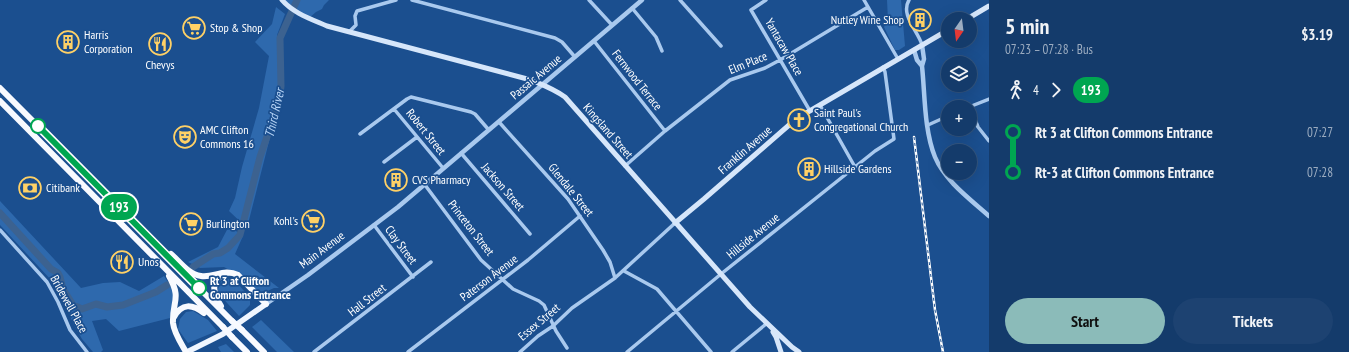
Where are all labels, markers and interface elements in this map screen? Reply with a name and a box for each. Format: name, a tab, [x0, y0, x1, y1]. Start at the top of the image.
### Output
building icon: Nutley Wine Shop	[907, 7, 933, 33]
place label: Nutley Wine Shop	[831, 12, 904, 27]
north arrow	[941, 12, 977, 48]
map controls	[941, 12, 977, 180]
text: 5 min	[1005, 12, 1049, 40]
supermarket icon: Stop & Shop	[181, 15, 207, 41]
street label: Yantacaw Place	[762, 16, 807, 78]
place label: Stop & Shop	[210, 20, 263, 35]
text: $3.19	[1301, 25, 1333, 44]
place label: Harris Corporation	[84, 27, 132, 56]
building icon: Harris Corporation	[55, 29, 81, 55]
restaurant icon: Chevys	[147, 31, 173, 57]
text: 07:23 – 07:28 · Bus	[1005, 41, 1093, 58]
street label: Fernwood Terrace	[609, 46, 666, 113]
street label: Elm Place	[726, 48, 769, 77]
street label: Passaic Avenue	[507, 51, 564, 102]
button: layers	[941, 56, 977, 92]
place label: Chevys	[146, 57, 174, 72]
icon: walk	[1005, 79, 1027, 101]
icon: forward	[1045, 79, 1067, 101]
text: 193	[1081, 81, 1101, 99]
text: 4	[1033, 82, 1039, 99]
water label: Third River	[261, 85, 289, 139]
street label: Kingsland Street	[580, 100, 637, 162]
button: +	[941, 100, 977, 136]
place label: Saint Paul's Congregational Church	[814, 105, 908, 134]
street label: Robert Street	[403, 106, 450, 158]
church icon: Saint Paul's Congregational Church	[786, 107, 812, 133]
unlabelled marker	[30, 118, 46, 134]
place label: AMC Clifton Commons 16	[200, 122, 254, 151]
street label: Franklin Avenue	[715, 122, 775, 177]
text: Rt 3 at Clifton Commons Entrance	[1035, 123, 1213, 142]
theatre icon: AMC Clifton Commons 16	[172, 124, 198, 150]
text: 07:27	[1307, 124, 1333, 141]
button: −	[941, 144, 977, 180]
building icon: Hillside Gardens	[796, 156, 822, 182]
street label: Jackson Street	[478, 159, 529, 214]
street label: Glendale Street	[545, 160, 598, 220]
place label: Hillside Gardens	[824, 161, 891, 176]
text: Rt-3 at Clifton Commons Entrance	[1035, 163, 1214, 182]
text: 07:28	[1307, 164, 1333, 181]
building icon: CVS Pharmacy	[383, 167, 409, 193]
place label: CVS Pharmacy	[412, 172, 471, 187]
bank icon: Citibank	[17, 175, 43, 201]
place label: Citibank	[46, 180, 80, 195]
line badge: 193	[96, 194, 142, 220]
street label: Princeton Street	[445, 197, 498, 259]
text: 193	[109, 198, 129, 216]
supermarket icon: Kohl's	[300, 208, 326, 234]
street label: Hillside Avenue	[723, 210, 782, 262]
supermarket icon: Burlington	[178, 211, 204, 237]
place label: Kohl's	[274, 213, 298, 228]
place label: Burlington	[206, 216, 250, 231]
street label: Clay Street	[382, 222, 421, 268]
street label: Main Avenue	[296, 228, 347, 272]
restaurant icon: Unos	[109, 249, 135, 275]
street label: Paterson Avenue	[457, 251, 521, 304]
place label: Unos	[138, 254, 159, 269]
street label: Bridewell Place	[47, 272, 91, 335]
place label: Rt 3 at Clifton Commons Entrance	[210, 273, 291, 302]
marker: Rt 3 at Clifton Commons Entrance	[191, 280, 207, 296]
street label: Hall Street	[345, 280, 389, 319]
button: Start	[1005, 298, 1165, 344]
button: Tickets	[1173, 298, 1333, 344]
street label: Essex Street	[515, 299, 563, 343]

